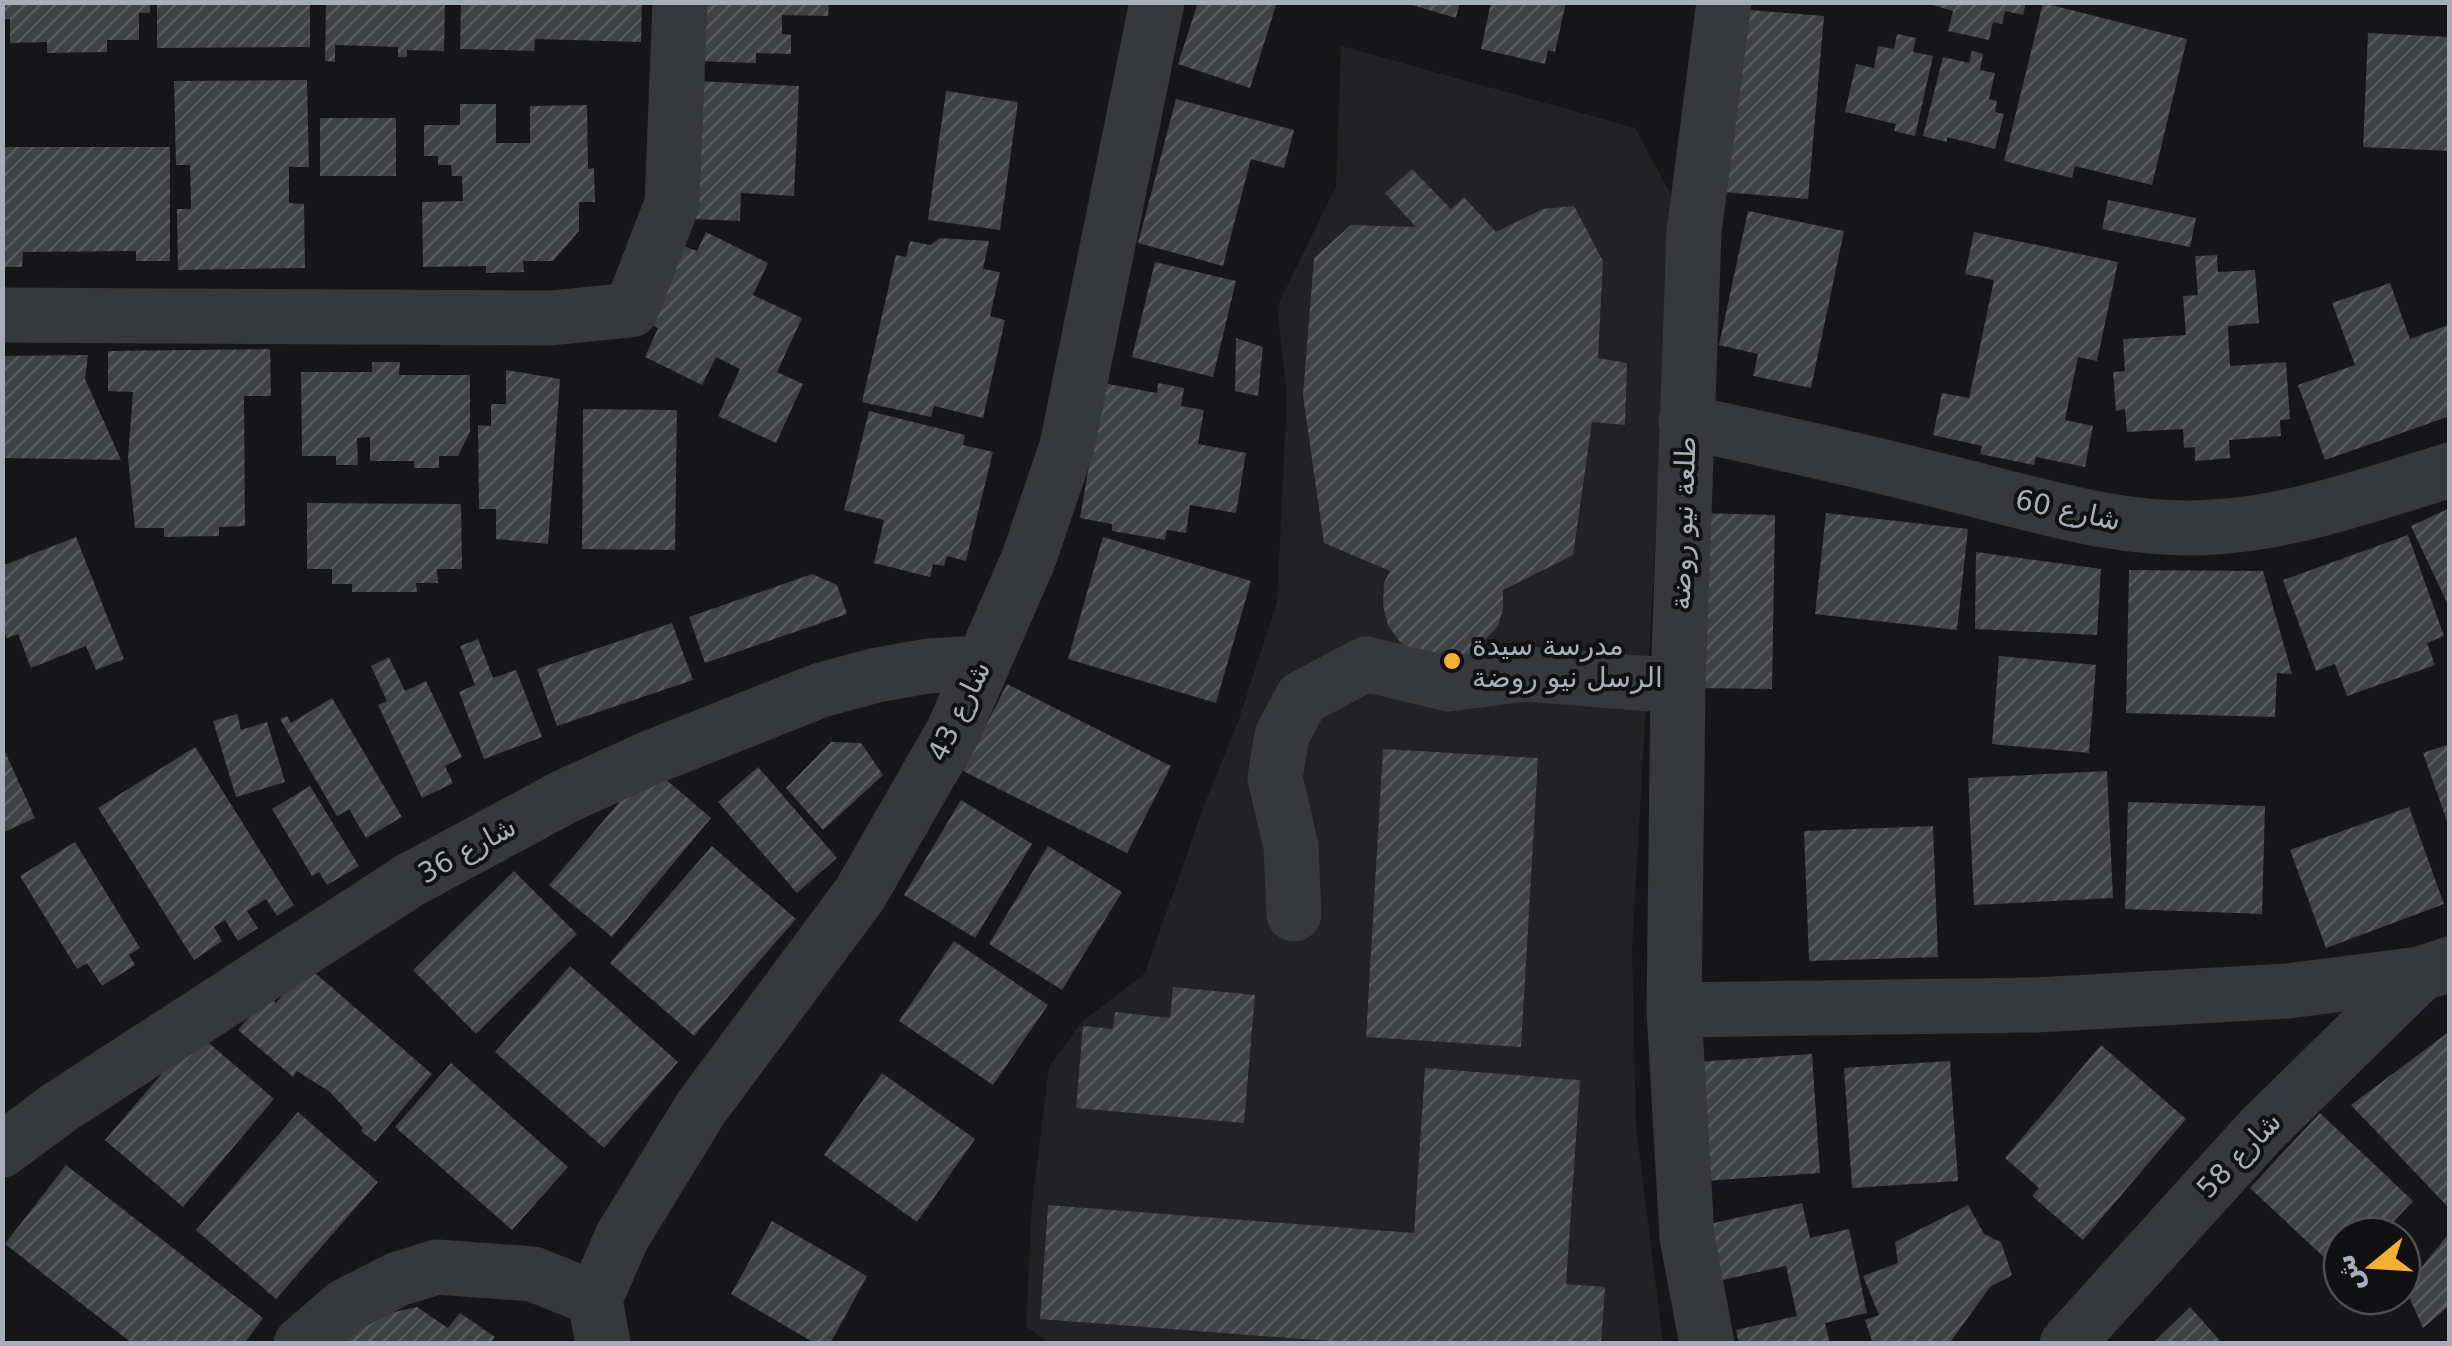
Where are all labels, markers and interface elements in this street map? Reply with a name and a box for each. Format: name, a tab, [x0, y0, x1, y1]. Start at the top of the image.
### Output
street label: طلعة نيو روضة	[1663, 435, 1703, 611]
street label: شارع 60	[2012, 483, 2124, 537]
place label: مدرسة سيدة الرسل نيو روضة	[1472, 629, 1663, 694]
marker: مدرسة سيدة الرسل نيو روضة	[1441, 650, 1463, 672]
street label: شارع 43	[921, 656, 997, 766]
street label: شارع 36	[412, 810, 522, 890]
street label: شارع 58	[2190, 1105, 2288, 1205]
north arrow	[2322, 1216, 2422, 1316]
text: ش	[2327, 1250, 2370, 1297]

